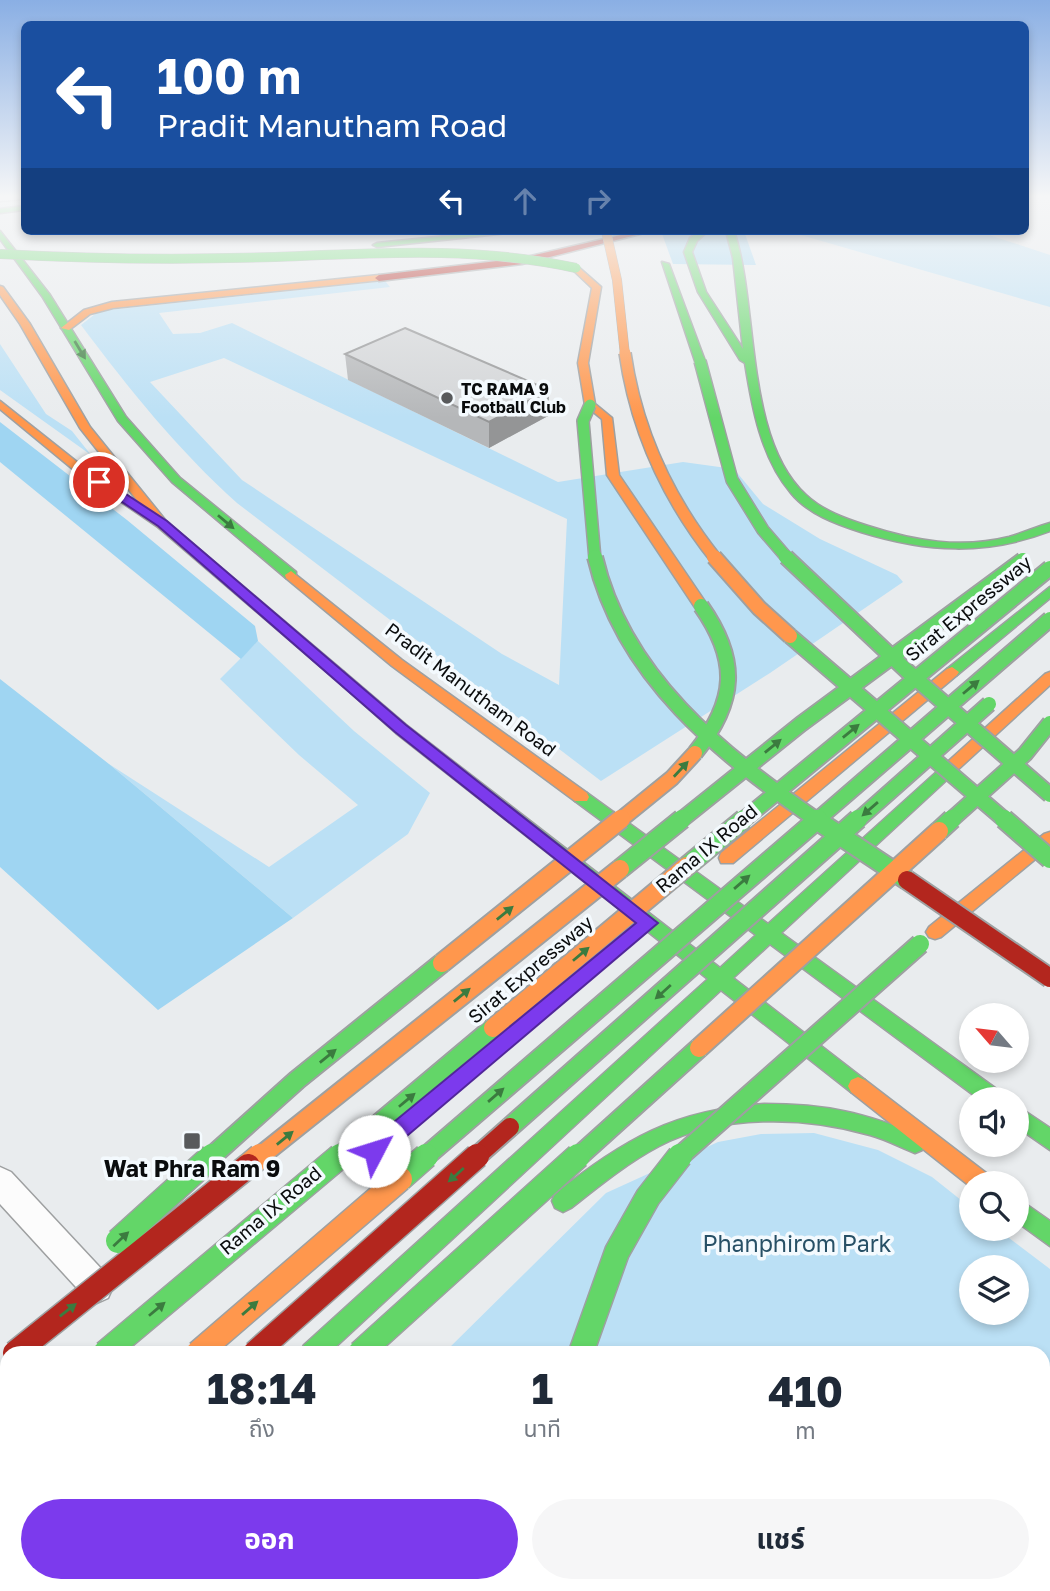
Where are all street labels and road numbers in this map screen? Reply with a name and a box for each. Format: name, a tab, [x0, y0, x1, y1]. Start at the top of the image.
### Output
street label: Sirat Expressway	[900, 550, 1036, 666]
street label: Pradit Manutham Road	[381, 617, 561, 761]
street label: Rama IX Road	[651, 799, 761, 897]
street label: Sirat Expressway	[463, 910, 597, 1028]
street label: Rama IX Road	[215, 1161, 325, 1259]

